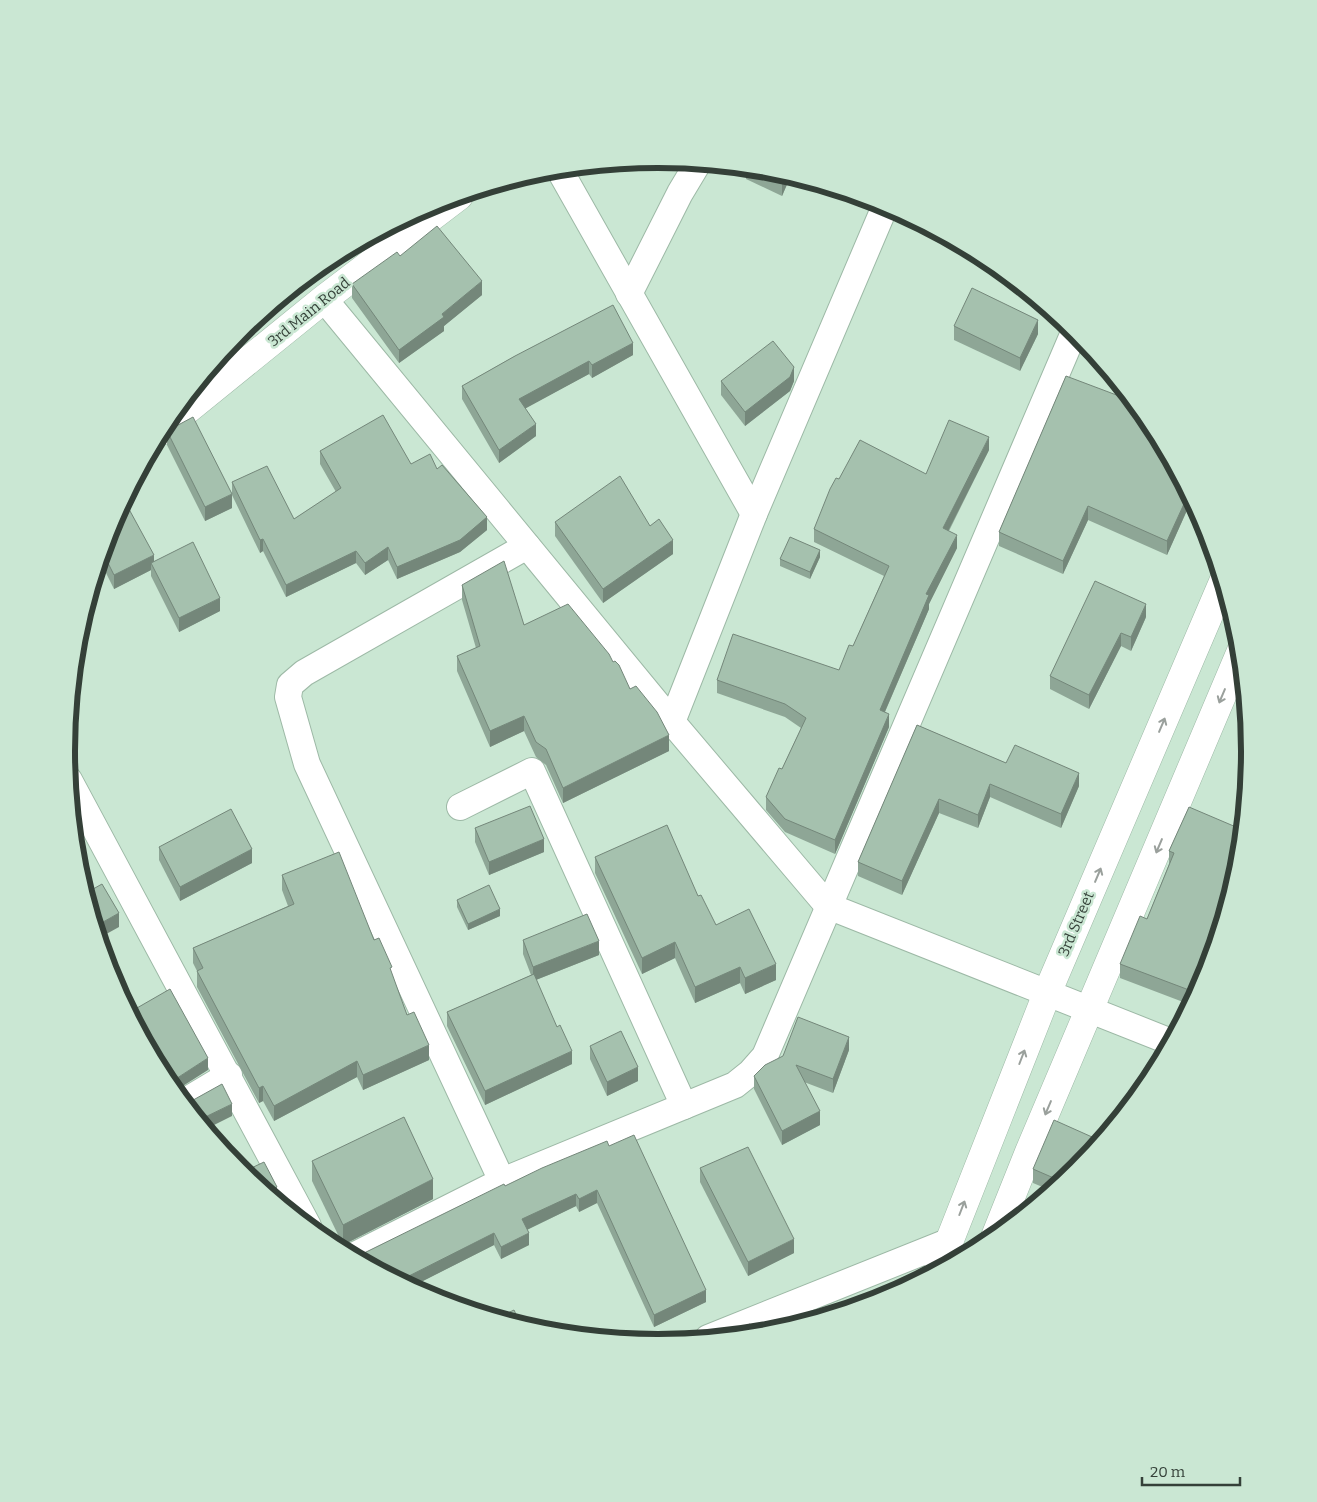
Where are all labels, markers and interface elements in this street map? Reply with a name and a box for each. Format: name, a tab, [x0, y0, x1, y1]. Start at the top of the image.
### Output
street label: 3rd Main Road	[264, 273, 354, 350]
one-way arrow	[1217, 688, 1226, 703]
one-way arrow	[1157, 718, 1167, 733]
one-way arrow	[1154, 838, 1164, 853]
one-way arrow	[1093, 868, 1103, 883]
street label: 3rd Street	[1054, 888, 1098, 959]
one-way arrow	[1018, 1050, 1027, 1065]
one-way arrow	[1042, 1100, 1052, 1115]
one-way arrow	[958, 1201, 968, 1216]
scale bar	[1142, 1454, 1240, 1486]
text: 20 m	[1150, 1463, 1186, 1481]

